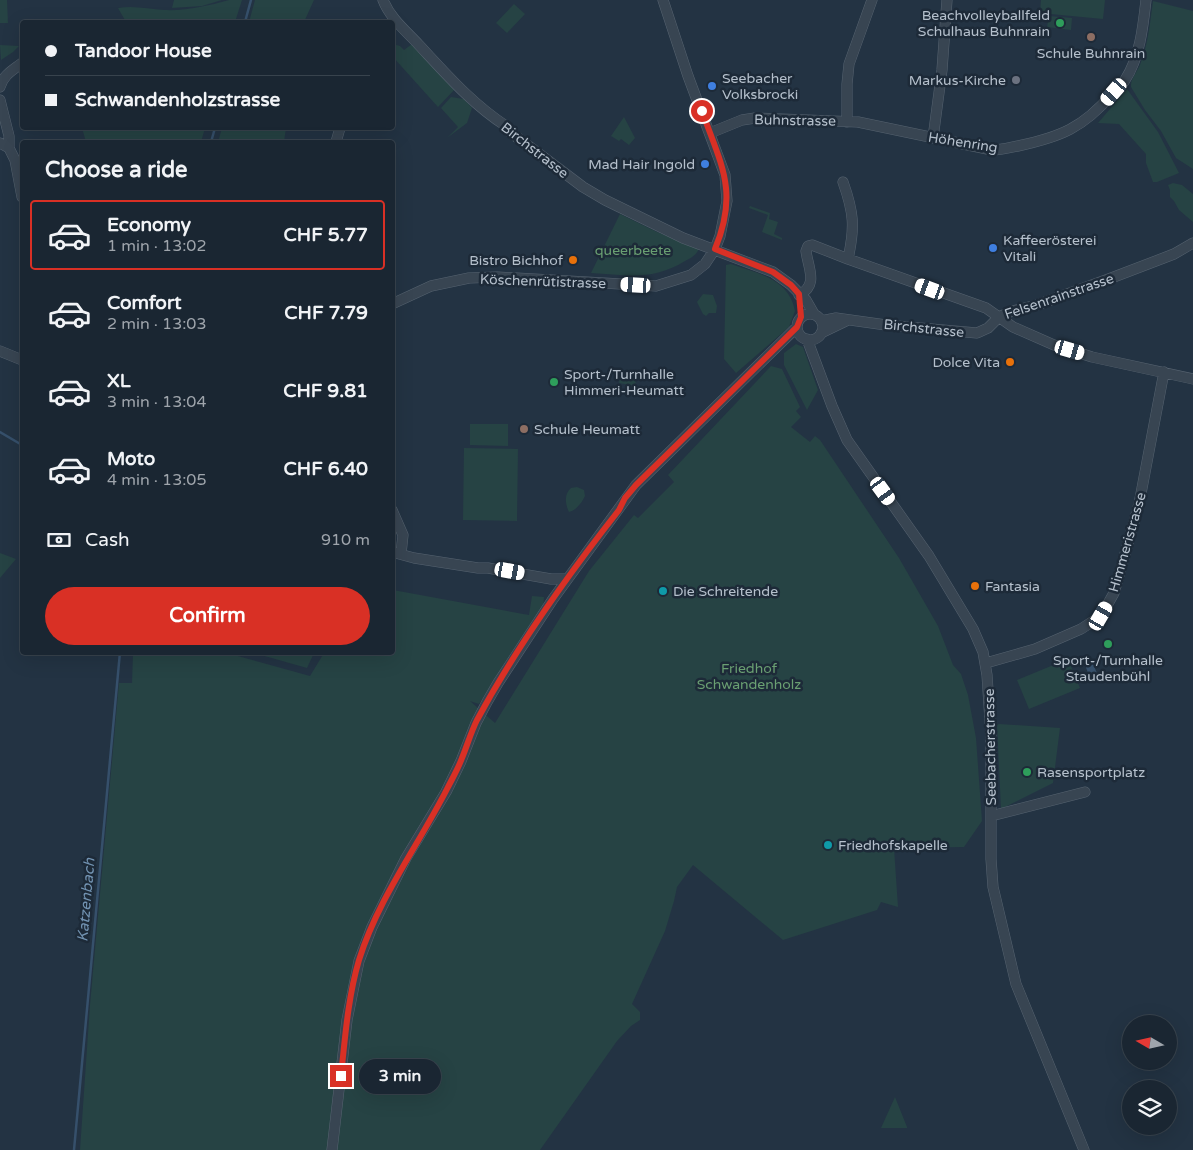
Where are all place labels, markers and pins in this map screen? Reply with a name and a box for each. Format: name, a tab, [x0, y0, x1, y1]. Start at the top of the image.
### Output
place label: Beachvolleyballfeld Schulhaus Buhnrain	[918, 7, 1050, 40]
marker: Beachvolleyballfeld Schulhaus Buhnrain	[1054, 17, 1066, 29]
marker: Schule Buhnrain	[1085, 31, 1097, 43]
place label: Schule Buhnrain	[1037, 45, 1145, 62]
place label: Seebacher Volksbrocki	[722, 70, 798, 103]
place label: Markus-Kirche	[909, 72, 1006, 89]
marker: Markus-Kirche	[1010, 74, 1022, 86]
marker: Seebacher Volksbrocki	[706, 80, 718, 92]
place label: Mad Hair Ingold	[588, 156, 695, 173]
marker: Mad Hair Ingold	[699, 158, 711, 170]
place label: Kaffeerösterei Vitali	[1003, 232, 1096, 265]
marker: Kaffeerösterei Vitali	[987, 242, 999, 254]
place label: Bistro Bichhof	[469, 252, 564, 269]
marker: Bistro Bichhof	[567, 254, 579, 266]
place label: Dolce Vita	[933, 354, 1000, 371]
marker: Dolce Vita	[1004, 356, 1016, 368]
place label: Sport-/Turnhalle Himmeri-Heumatt	[564, 366, 685, 399]
marker: Sport-/Turnhalle Himmeri-Heumatt	[548, 376, 560, 388]
place label: Schule Heumatt	[534, 421, 641, 438]
marker: Schule Heumatt	[518, 423, 530, 435]
place label: Fantasia	[985, 578, 1040, 595]
marker: Fantasia	[969, 580, 981, 592]
place label: Die Schreitende	[673, 583, 778, 600]
marker: Die Schreitende	[657, 585, 669, 597]
marker: Sport-/Turnhalle Staudenbühl	[1102, 638, 1114, 650]
place label: Sport-/Turnhalle Staudenbühl	[1053, 652, 1163, 685]
place label: Rasensportplatz	[1037, 764, 1145, 781]
marker: Rasensportplatz	[1021, 766, 1033, 778]
place label: Friedhofskapelle	[838, 837, 948, 854]
marker: Friedhofskapelle	[822, 839, 834, 851]

